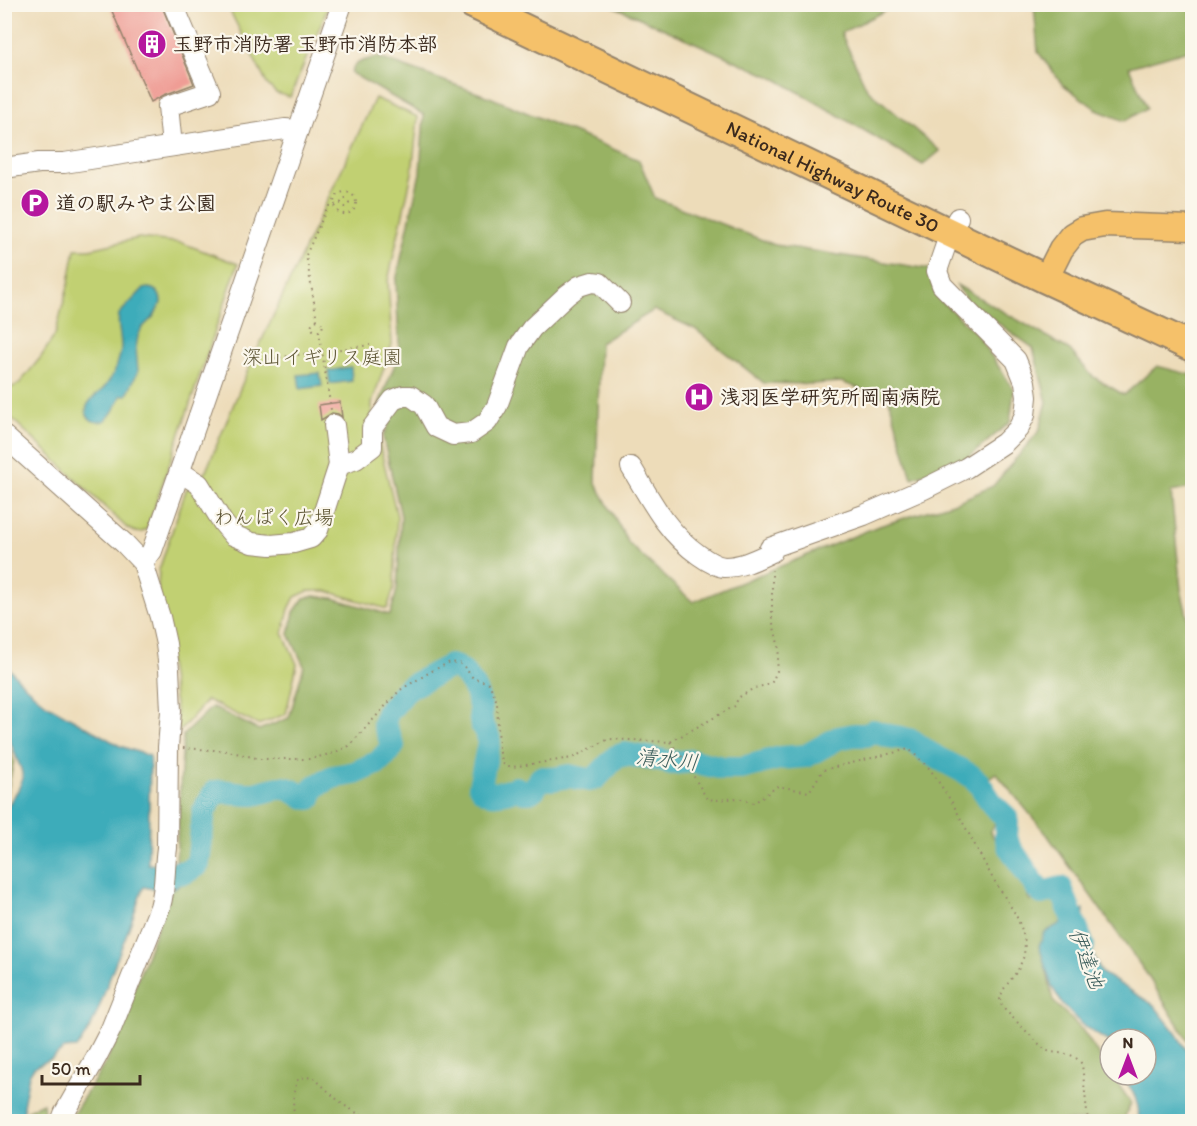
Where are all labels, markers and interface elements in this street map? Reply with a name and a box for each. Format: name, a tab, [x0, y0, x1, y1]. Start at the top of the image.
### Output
building icon: 玉野市消防署 玉野市消防本部	[136, 28, 168, 60]
place label: 玉野市消防署 玉野市消防本部	[173, 32, 438, 56]
street label: National Highway Route 30	[722, 115, 943, 238]
parking icon: 道の駅みやま公園	[19, 187, 51, 219]
place label: 道の駅みやま公園	[56, 191, 216, 215]
park label: 深山イギリス庭園	[242, 345, 402, 369]
hospital icon: 浅羽医学研究所岡南病院	[683, 381, 715, 413]
place label: 浅羽医学研究所岡南病院	[720, 385, 940, 409]
park label: わんぱく広場	[214, 505, 334, 529]
water label: 清水川	[634, 743, 700, 775]
water label: 伊達池	[1064, 924, 1110, 993]
north arrow	[1098, 1027, 1158, 1087]
text: N	[1123, 1033, 1133, 1052]
scale bar	[42, 1048, 140, 1086]
text: 50 m	[51, 1058, 91, 1080]

